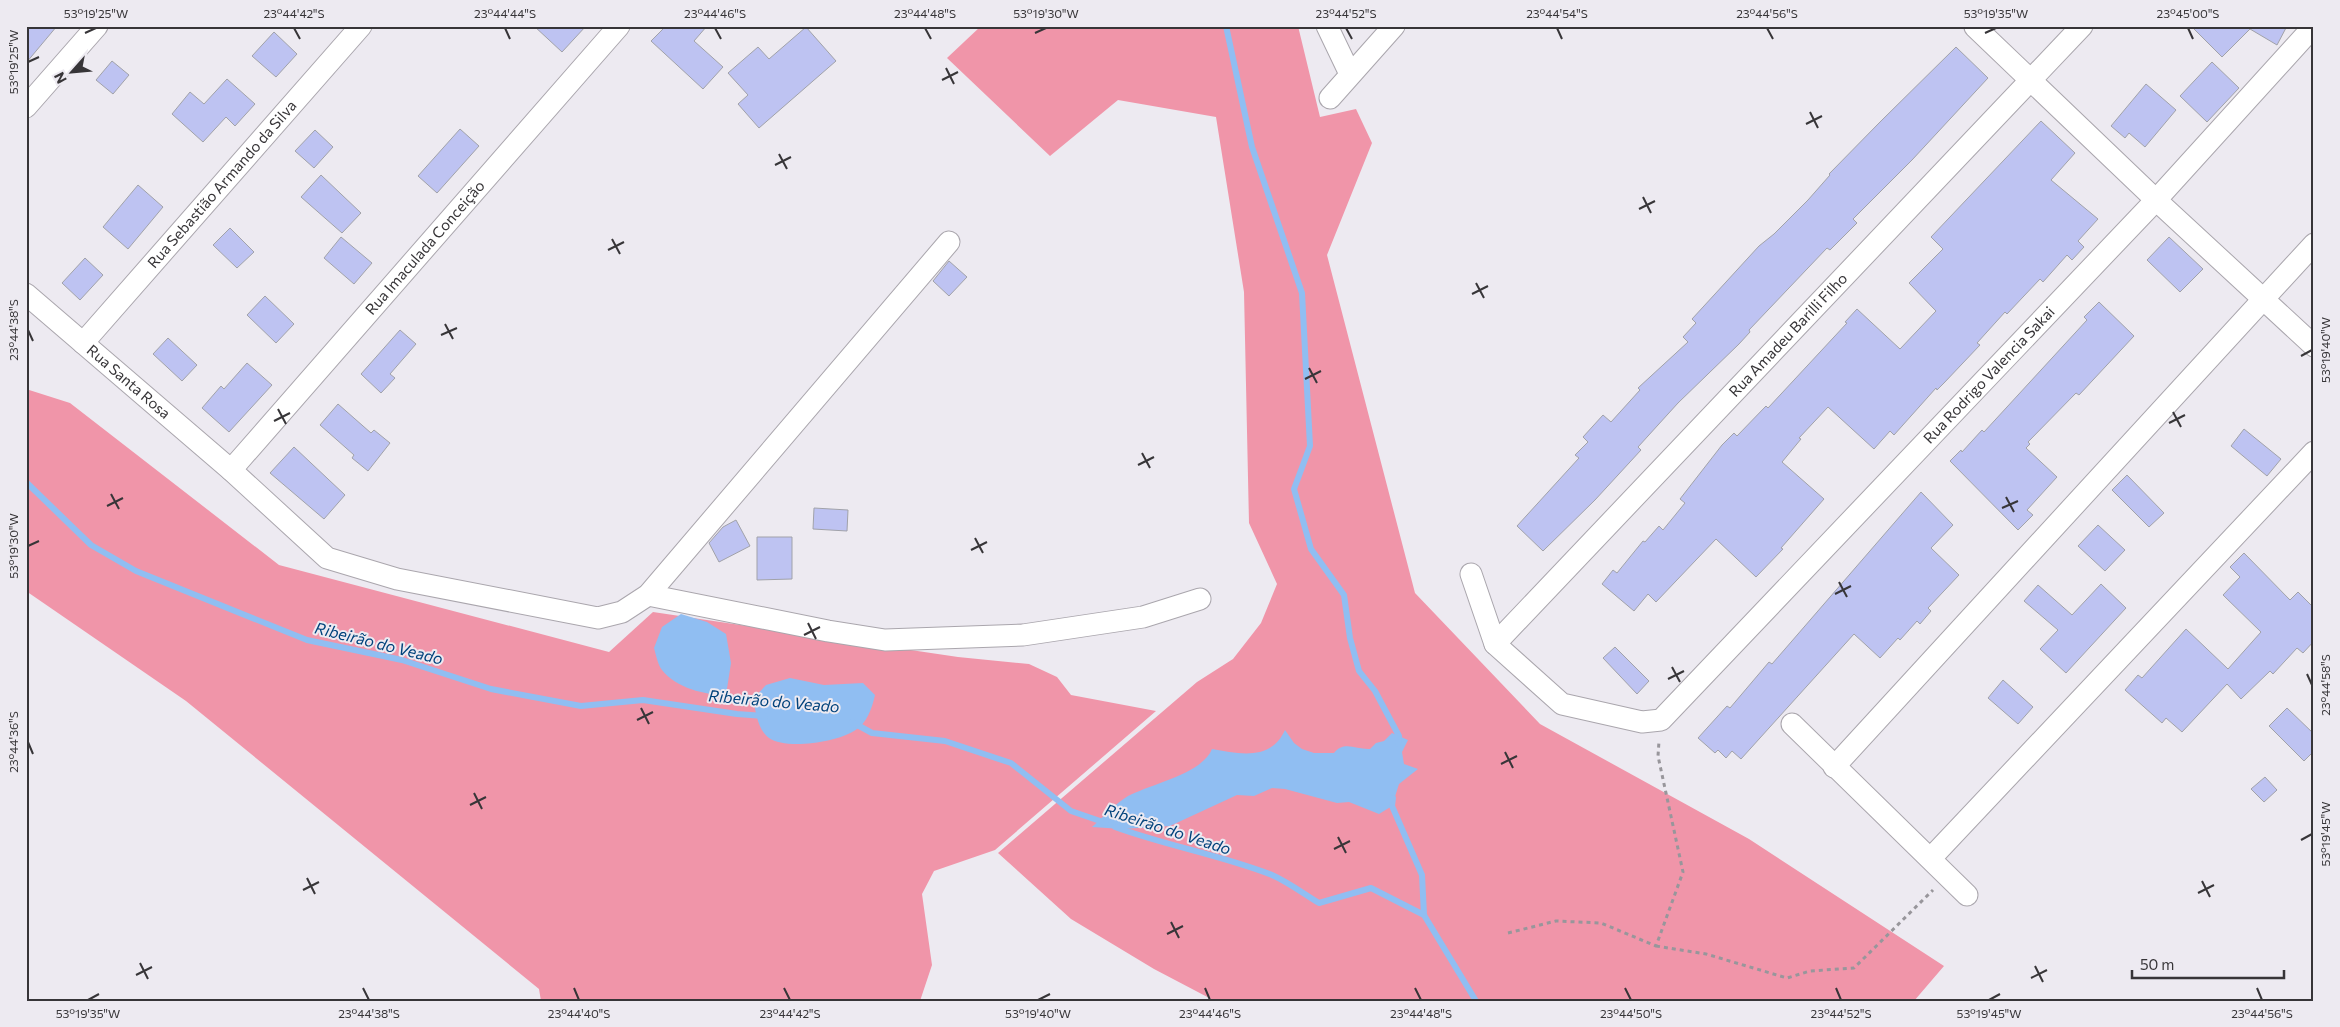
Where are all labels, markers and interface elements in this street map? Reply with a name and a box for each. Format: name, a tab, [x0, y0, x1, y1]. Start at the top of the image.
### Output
text: 53°19'25"W	[64, 6, 128, 20]
text: 23°44'42"S	[263, 6, 325, 20]
text: 23°44'44"S	[474, 6, 536, 20]
text: 23°44'46"S	[684, 6, 746, 20]
text: 23°44'48"S	[894, 6, 956, 20]
text: 53°19'30"W	[1013, 6, 1079, 20]
text: 23°44'52"S	[1316, 6, 1377, 20]
text: 23°44'54"S	[1526, 6, 1588, 20]
text: 23°44'56"S	[1736, 6, 1798, 20]
text: 53°19'35"W	[1964, 6, 2028, 20]
text: 23°45'00"S	[2157, 6, 2219, 20]
text: 53°19'25"W	[6, 30, 20, 94]
north arrow	[48, 48, 98, 98]
text: N	[50, 70, 70, 87]
street label: Rua Sebastião Armando da Silva	[143, 96, 300, 271]
street label: Rua Imaculada Conceição	[361, 176, 488, 318]
street label: Rua Amadeu Barilli Filho	[1725, 269, 1851, 400]
text: 23°44'38"S	[6, 299, 20, 361]
street label: Rua Rodrigo Valencia Sakai	[1919, 302, 2058, 447]
text: 53°19'40"W	[2318, 317, 2332, 383]
street label: Rua Santa Rosa	[84, 340, 175, 422]
text: 53°19'30"W	[6, 513, 20, 579]
water label: Ribeirão do Veado	[313, 617, 445, 668]
text: 23°44'58"S	[2318, 654, 2332, 716]
water label: Ribeirão do Veado	[708, 685, 840, 716]
text: 23°44'36"S	[6, 711, 20, 773]
water label: Ribeirão do Veado	[1103, 799, 1234, 858]
text: 53°19'45"W	[2318, 802, 2332, 867]
scale bar	[2132, 947, 2285, 979]
text: 50 m	[2140, 955, 2174, 973]
text: 53°19'35"W	[56, 1006, 120, 1020]
text: 23°44'38"S	[338, 1006, 400, 1020]
text: 23°44'40"S	[548, 1006, 610, 1020]
text: 23°44'42"S	[759, 1006, 821, 1020]
text: 53°19'40"W	[1005, 1006, 1071, 1020]
text: 23°44'46"S	[1179, 1006, 1241, 1020]
text: 23°44'48"S	[1390, 1006, 1452, 1020]
text: 23°44'50"S	[1600, 1006, 1662, 1020]
text: 23°44'52"S	[1811, 1006, 1872, 1020]
text: 53°19'45"W	[1957, 1006, 2022, 1020]
text: 23°44'56"S	[2231, 1006, 2293, 1020]

